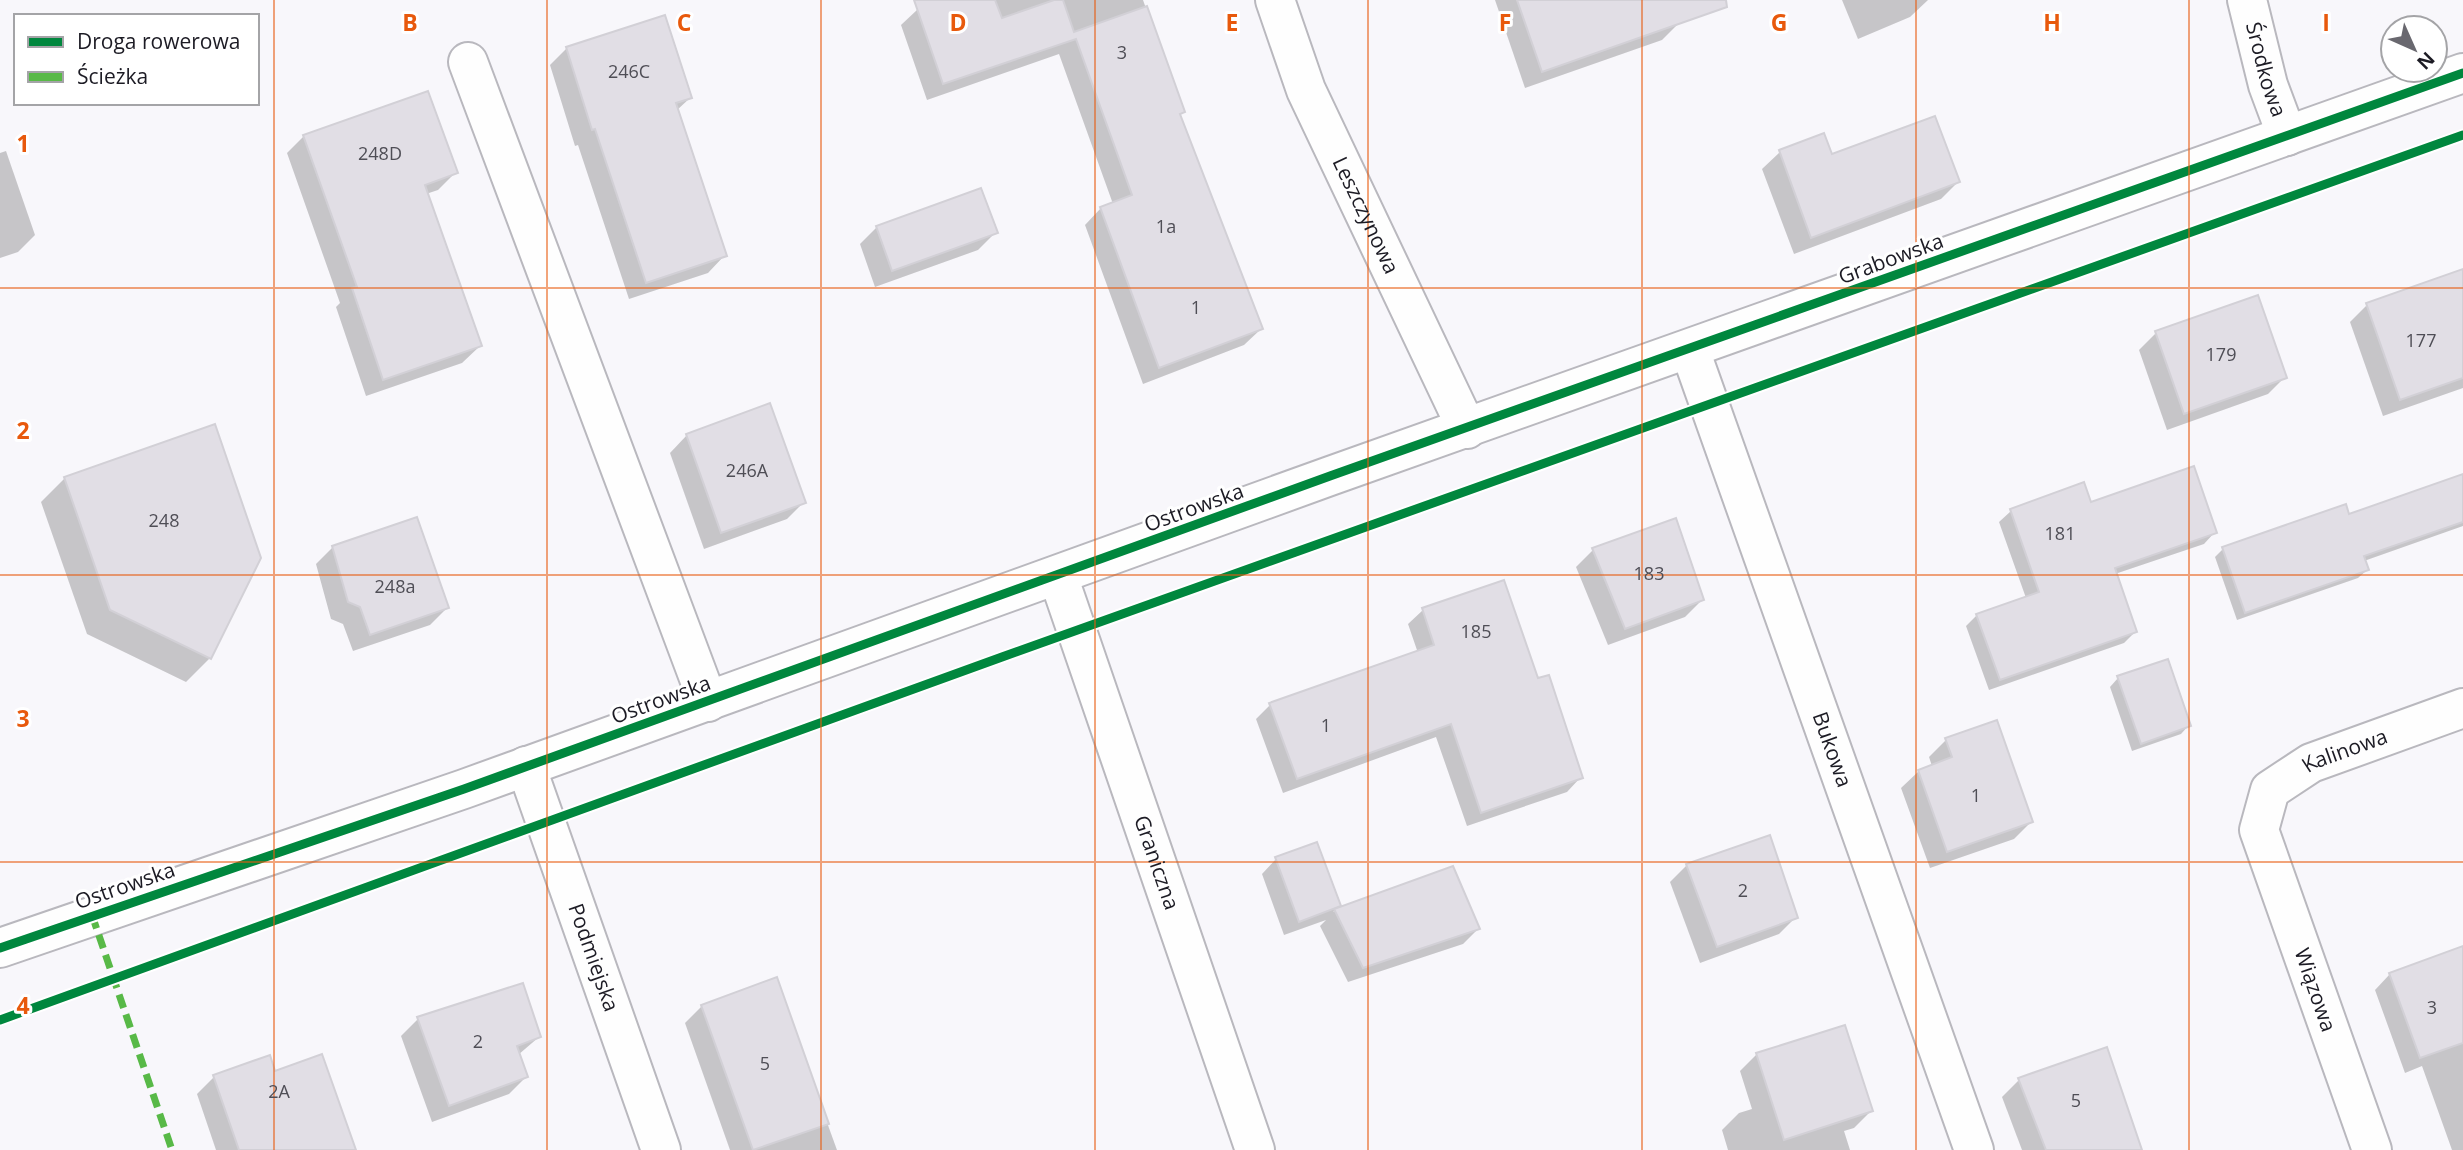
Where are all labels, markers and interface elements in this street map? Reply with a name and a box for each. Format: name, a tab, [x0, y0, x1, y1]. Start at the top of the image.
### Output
text: B	[402, 6, 418, 38]
text: C	[677, 6, 691, 38]
text: D	[949, 6, 967, 38]
text: E	[1226, 6, 1238, 38]
text: F	[1499, 6, 1511, 38]
text: G	[1771, 6, 1787, 38]
text: H	[2043, 6, 2061, 38]
text: I	[2322, 6, 2330, 38]
legend	[14, 14, 259, 105]
north arrow	[2379, 14, 2449, 84]
street label: Środkowa	[2240, 19, 2294, 121]
text: Droga rowerowa	[77, 27, 240, 55]
house number: 3	[1117, 40, 1127, 64]
text: N	[2411, 46, 2441, 76]
house number: 246C	[608, 59, 650, 83]
text: Ścieżka	[77, 62, 148, 90]
text: 1	[16, 127, 30, 159]
house number: 248D	[358, 141, 402, 165]
street label: Leszczynowa	[1327, 152, 1406, 278]
house number: 1a	[1156, 214, 1176, 238]
street label: Grabowska	[1834, 226, 1947, 290]
house number: 1	[1191, 295, 1201, 319]
house number: 177	[2406, 328, 2436, 352]
house number: 179	[2206, 342, 2236, 366]
text: 2	[16, 414, 30, 446]
house number: 246A	[726, 458, 769, 482]
street label: Ostrowska	[1140, 476, 1247, 538]
house number: 248	[149, 508, 179, 532]
house number: 181	[2045, 521, 2075, 545]
house number: 183	[1634, 561, 1664, 585]
house number: 248a	[375, 574, 415, 598]
house number: 185	[1461, 619, 1491, 643]
street label: Ostrowska	[607, 668, 714, 730]
text: 3	[16, 702, 30, 734]
street label: Bukowa	[1807, 708, 1859, 791]
house number: 1	[1321, 713, 1331, 737]
street label: Kalinowa	[2296, 722, 2391, 778]
house number: 1	[1971, 783, 1981, 807]
street label: Graniczna	[1128, 811, 1186, 913]
street label: Ostrowska	[71, 855, 178, 915]
house number: 2	[1738, 878, 1748, 902]
street label: Podmiejska	[562, 899, 626, 1015]
street label: Wiązowa	[2289, 944, 2343, 1035]
text: 4	[16, 989, 30, 1021]
house number: 3	[2427, 995, 2437, 1019]
house number: 2	[473, 1029, 483, 1053]
house number: 5	[760, 1051, 770, 1075]
house number: 2A	[268, 1079, 290, 1103]
house number: 5	[2071, 1088, 2081, 1112]

